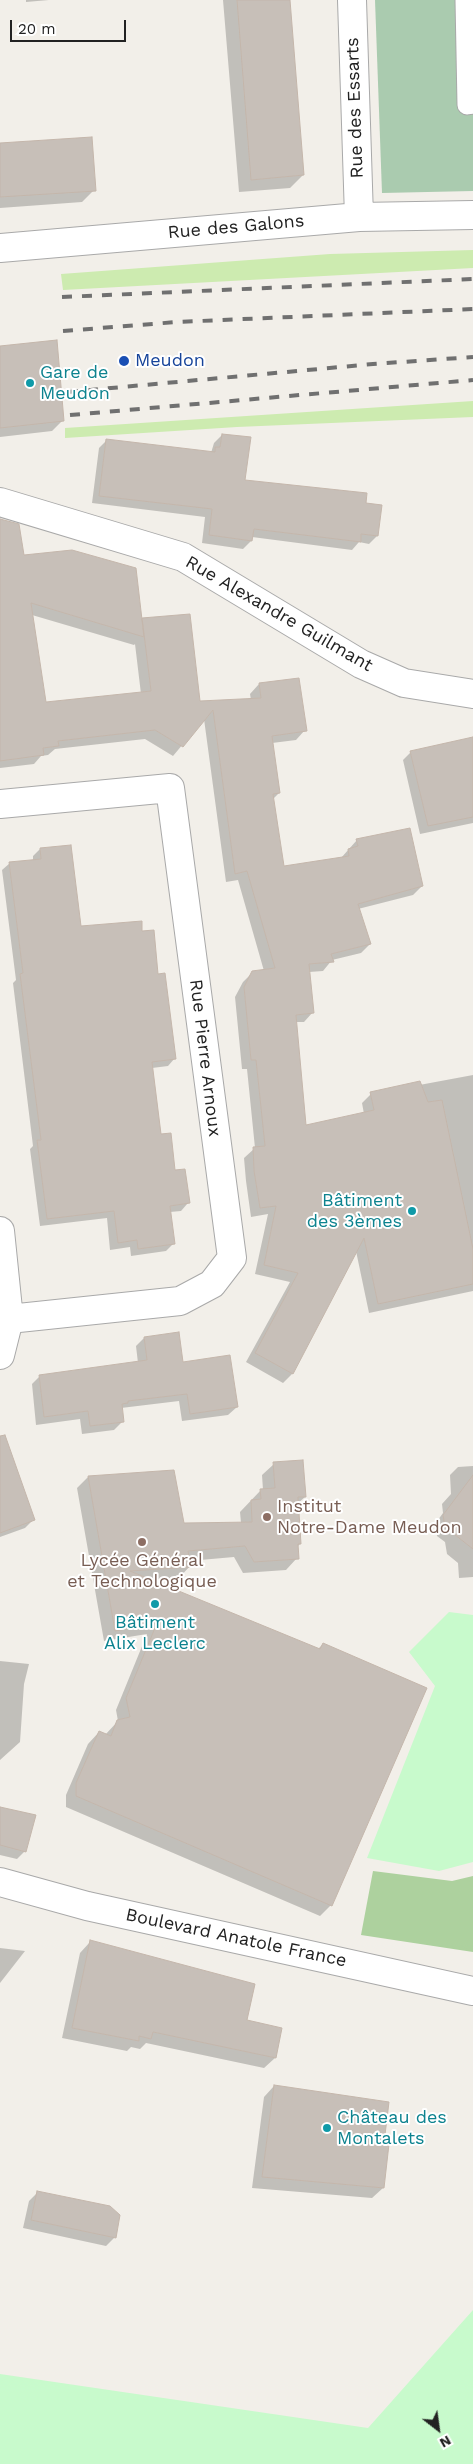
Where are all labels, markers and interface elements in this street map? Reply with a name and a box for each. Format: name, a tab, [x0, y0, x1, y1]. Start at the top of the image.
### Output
scale bar	[12, 10, 129, 42]
text: 20 m	[18, 20, 56, 38]
street label: Rue des Essarts	[342, 37, 368, 179]
street label: Rue des Galons	[167, 210, 305, 244]
place label: Meudon	[135, 350, 205, 372]
marker: Meudon	[117, 354, 131, 368]
place label: Gare de Meudon	[40, 362, 110, 404]
marker: Gare de Meudon	[24, 377, 36, 389]
street label: Rue Alexandre Guilmant	[181, 551, 377, 677]
street label: Rue Pierre Arnoux	[185, 978, 225, 1138]
place label: Bâtiment des 3èmes	[307, 1190, 402, 1232]
marker: Bâtiment des 3èmes	[406, 1205, 418, 1217]
place label: Institut Notre-Dame Meudon	[277, 1496, 462, 1538]
marker: Institut Notre-Dame Meudon	[261, 1511, 273, 1523]
marker: Lycée Général et Technologique	[136, 1536, 148, 1548]
place label: Lycée Général et Technologique	[67, 1550, 217, 1592]
marker: Bâtiment Alix Leclerc	[149, 1598, 161, 1610]
place label: Bâtiment Alix Leclerc	[104, 1612, 206, 1655]
street label: Boulevard Anatole France	[123, 1904, 349, 1972]
place label: Château des Montalets	[337, 2107, 447, 2150]
marker: Château des Montalets	[321, 2122, 333, 2134]
north arrow	[413, 2404, 463, 2454]
text: N	[437, 2432, 454, 2452]

